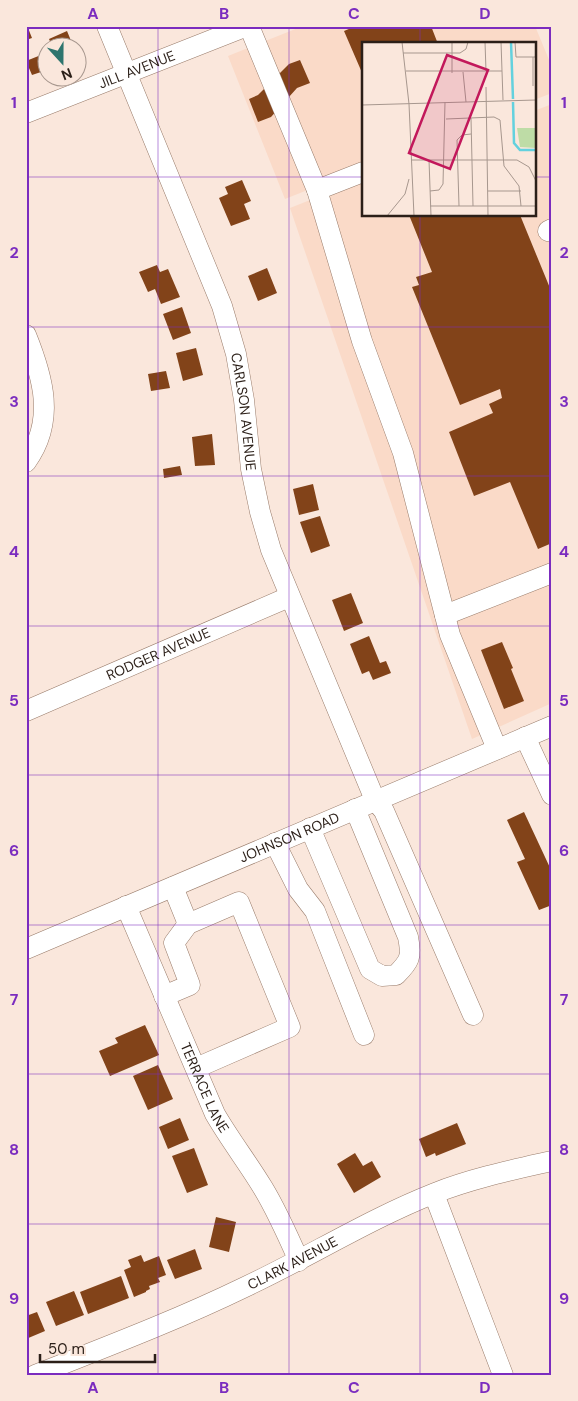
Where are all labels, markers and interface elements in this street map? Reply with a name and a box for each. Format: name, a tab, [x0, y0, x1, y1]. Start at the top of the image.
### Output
text: A	[87, 3, 99, 24]
text: B	[219, 3, 229, 24]
text: C	[348, 3, 360, 24]
text: D	[479, 3, 491, 24]
north arrow	[38, 38, 88, 88]
inset map	[362, 42, 536, 216]
street label: JILL AVENUE	[96, 46, 178, 93]
text: N	[59, 64, 75, 84]
text: 1	[11, 92, 17, 113]
text: 1	[561, 92, 567, 113]
text: 2	[9, 242, 19, 263]
text: 2	[559, 242, 569, 263]
street label: CARLSON AVENUE	[227, 351, 260, 472]
text: 3	[9, 391, 19, 412]
text: 3	[559, 391, 569, 412]
text: 4	[9, 541, 19, 562]
text: 4	[559, 541, 569, 562]
street label: RODGER AVENUE	[103, 623, 213, 684]
text: 5	[9, 690, 19, 711]
text: 5	[559, 690, 569, 711]
street label: JOHNSON ROAD	[237, 808, 342, 867]
text: 6	[9, 840, 19, 861]
text: 6	[559, 840, 569, 861]
text: 7	[10, 989, 19, 1010]
text: 7	[560, 989, 569, 1010]
street label: TERRACE LANE	[176, 1040, 233, 1136]
text: 8	[9, 1139, 19, 1160]
text: 8	[559, 1139, 569, 1160]
street label: CLARK AVENUE	[244, 1232, 341, 1294]
text: 9	[9, 1288, 19, 1309]
text: 9	[559, 1288, 569, 1309]
scale bar	[40, 1331, 155, 1363]
text: 50 m	[48, 1339, 85, 1359]
text: A	[87, 1377, 99, 1398]
text: B	[219, 1377, 229, 1398]
text: C	[348, 1377, 360, 1398]
text: D	[479, 1377, 491, 1398]

